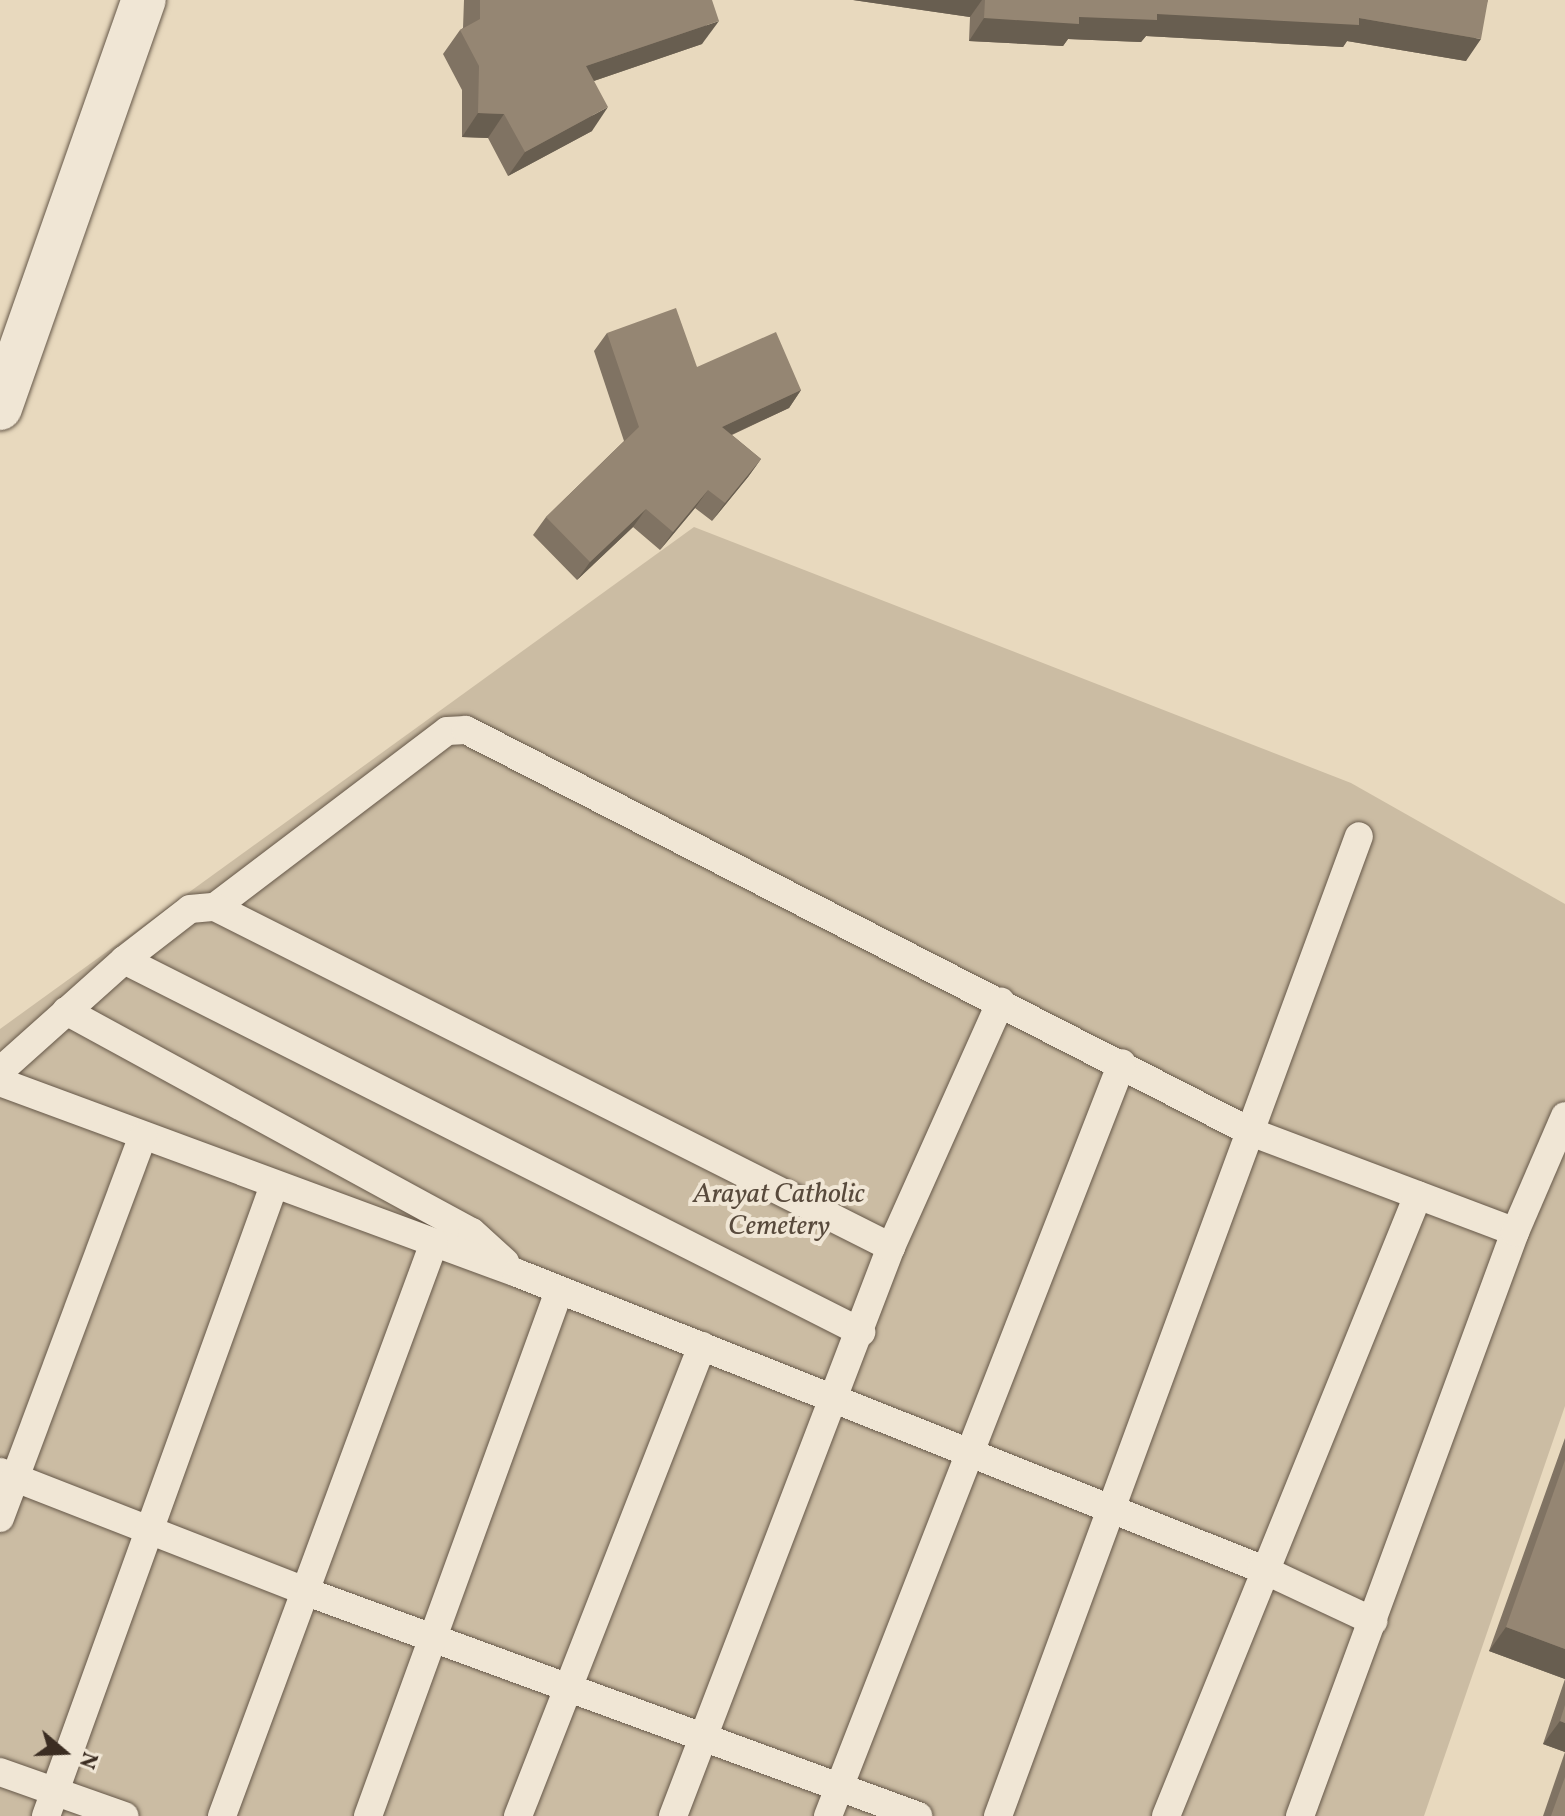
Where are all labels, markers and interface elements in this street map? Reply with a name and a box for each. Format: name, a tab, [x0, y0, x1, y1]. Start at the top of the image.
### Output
park label: Arayat Catholic Cemetery	[693, 1178, 865, 1244]
north arrow	[24, 1712, 104, 1792]
text: N	[70, 1747, 104, 1773]

